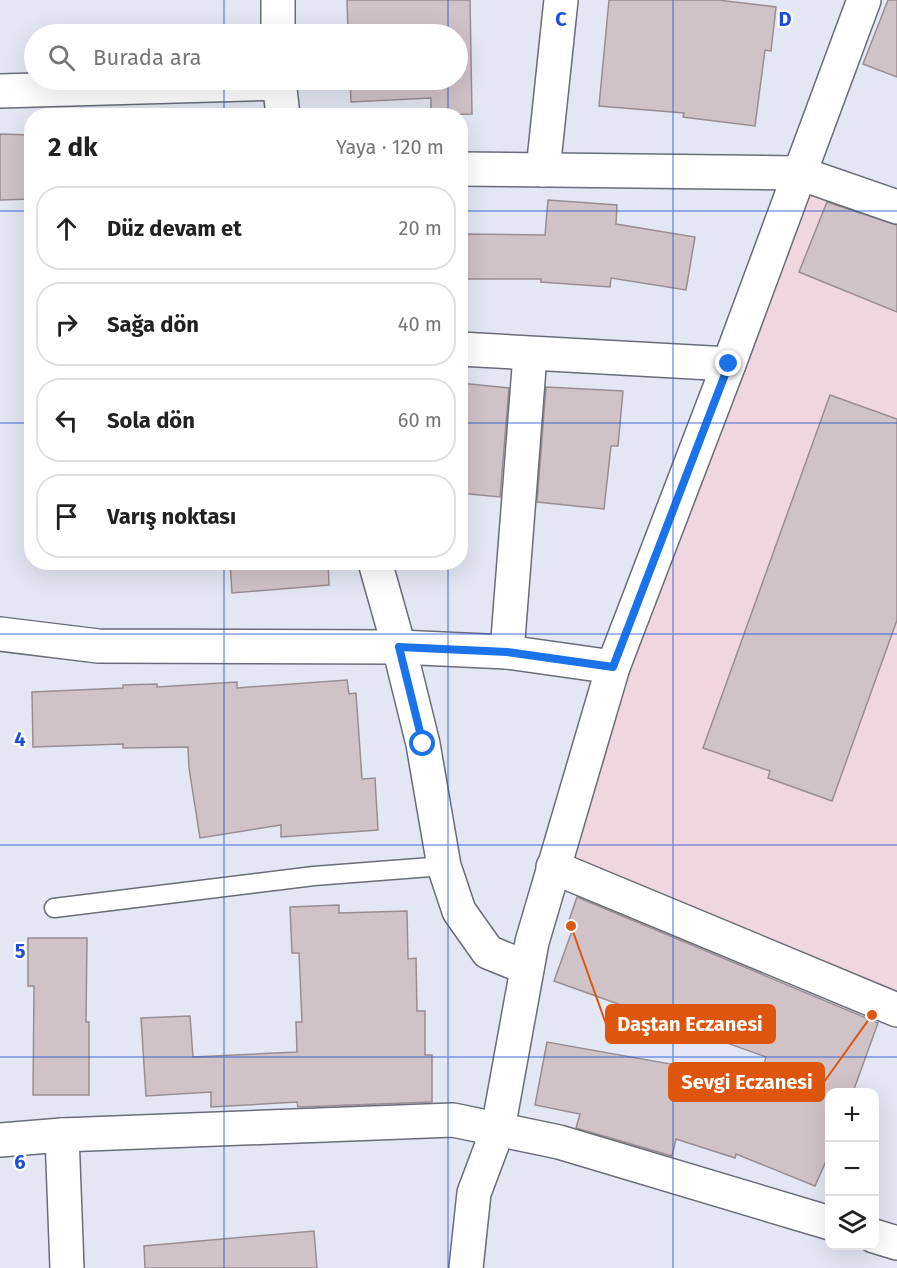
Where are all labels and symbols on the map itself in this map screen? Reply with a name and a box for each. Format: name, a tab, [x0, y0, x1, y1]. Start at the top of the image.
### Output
text: C	[555, 7, 567, 31]
text: D	[778, 7, 792, 31]
route end	[715, 350, 741, 376]
text: 4	[14, 727, 26, 751]
route start	[409, 730, 435, 756]
text: 5	[15, 939, 26, 963]
callout: Daştan Eczanesi	[606, 1005, 775, 1043]
text: Daştan Eczanesi	[617, 1012, 763, 1036]
callout: Sevgi Eczanesi	[669, 1063, 824, 1101]
text: Sevgi Eczanesi	[681, 1070, 813, 1094]
text: 6	[14, 1150, 26, 1174]

